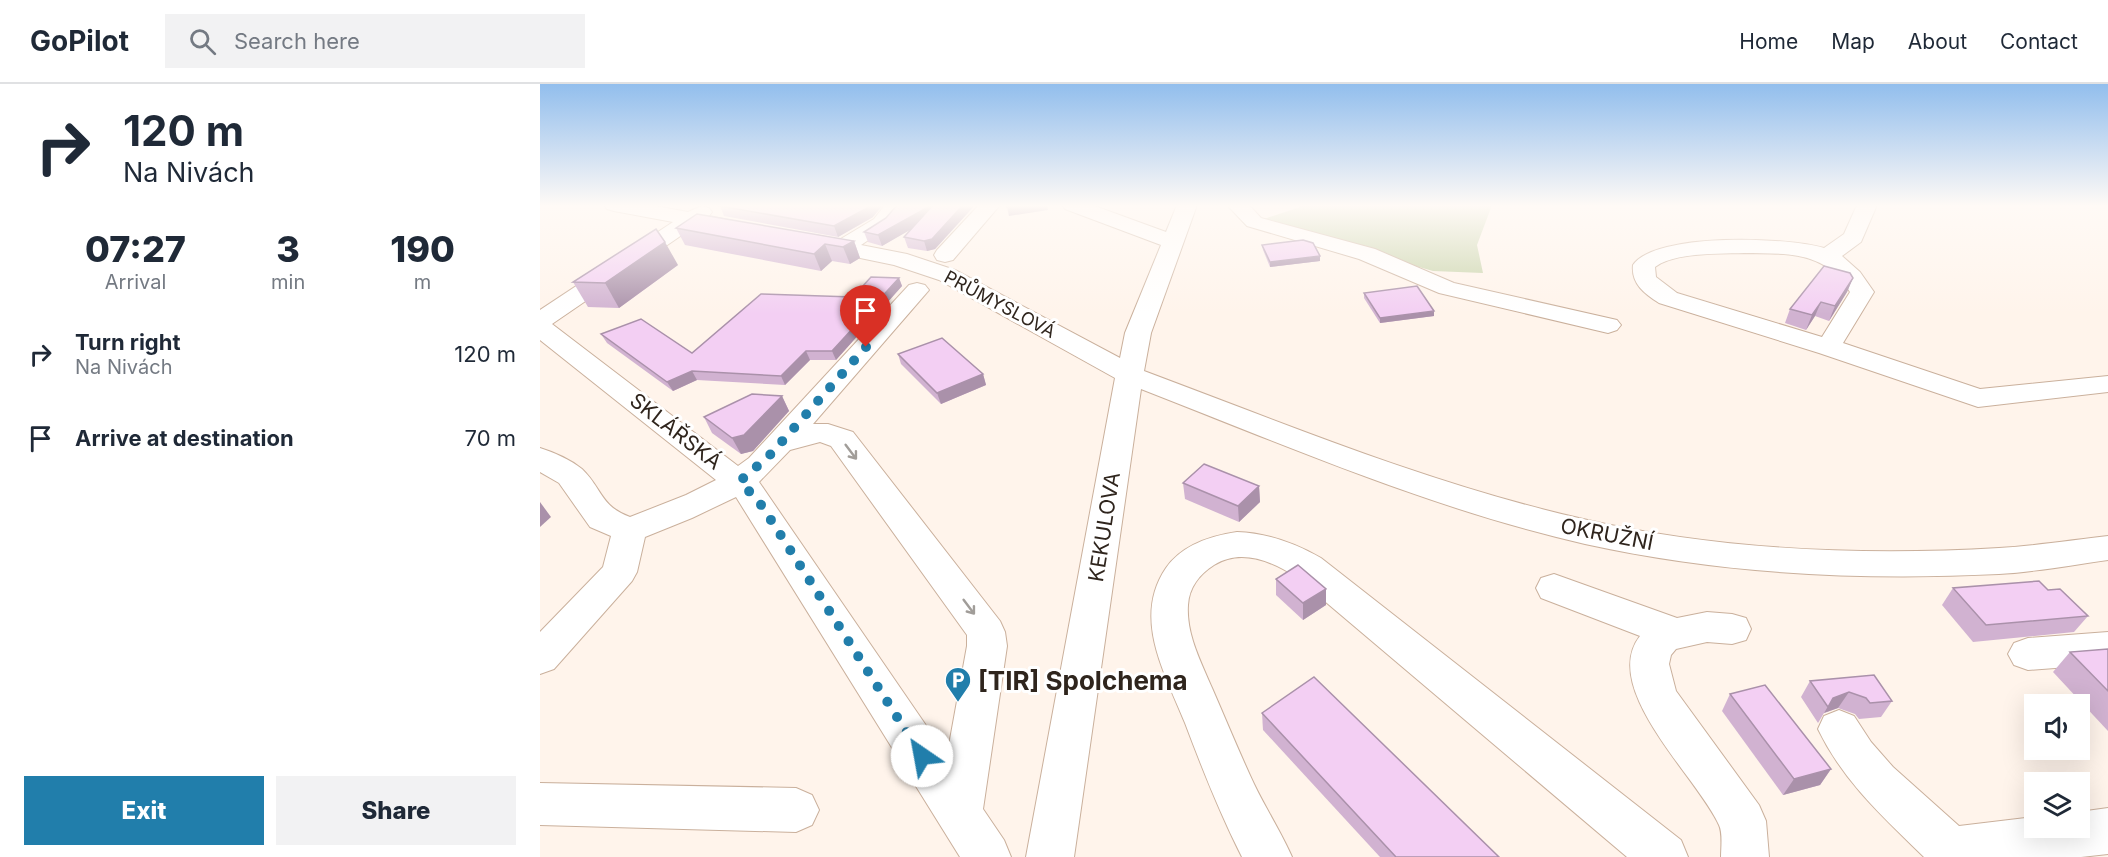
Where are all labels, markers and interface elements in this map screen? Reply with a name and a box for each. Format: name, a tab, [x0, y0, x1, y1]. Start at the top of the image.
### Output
search box	[165, 14, 585, 68]
text: GoPilot	[30, 24, 129, 58]
icon: search	[186, 25, 219, 58]
text: Search here	[234, 28, 360, 54]
text: Home	[1739, 29, 1798, 54]
text: Map	[1831, 29, 1875, 54]
text: About	[1908, 29, 1967, 54]
text: Contact	[2000, 29, 2078, 54]
text: 120 m	[123, 105, 244, 156]
icon: right	[24, 108, 102, 186]
text: Na Nivách	[123, 156, 255, 189]
text: 07:27	[85, 227, 186, 271]
text: 3	[276, 227, 300, 271]
text: 190	[390, 227, 455, 271]
street label: PRŮMYSLOVÁ	[941, 264, 1060, 342]
text: Arrival	[105, 270, 166, 294]
text: min	[271, 270, 305, 294]
text: m	[414, 270, 431, 294]
pin	[840, 285, 891, 347]
icon: arrive	[849, 294, 882, 327]
text: Turn right	[75, 329, 181, 355]
icon: right	[24, 338, 57, 371]
text: 120 m	[454, 341, 516, 367]
text: Na Nivách	[75, 355, 172, 379]
street label: SKLÁŘSKÁ	[625, 387, 727, 475]
icon: arrive	[24, 422, 57, 455]
text: Arrive at destination	[75, 425, 294, 451]
text: 70 m	[465, 425, 516, 451]
one-way arrow	[845, 443, 858, 459]
street label: KEKULOVA	[1083, 470, 1125, 584]
street label: OKRUŽNÍ	[1558, 512, 1656, 555]
one-way arrow	[962, 599, 975, 615]
parking icon: [TIR] Spolchema	[943, 665, 973, 703]
place label: [TIR] Spolchema	[978, 665, 1188, 696]
map controls	[2024, 694, 2090, 838]
button: sound	[2024, 694, 2090, 760]
position arrow	[890, 724, 954, 788]
button: layers	[2024, 772, 2090, 838]
button: Exit	[24, 776, 264, 845]
button: Share	[276, 776, 516, 845]

